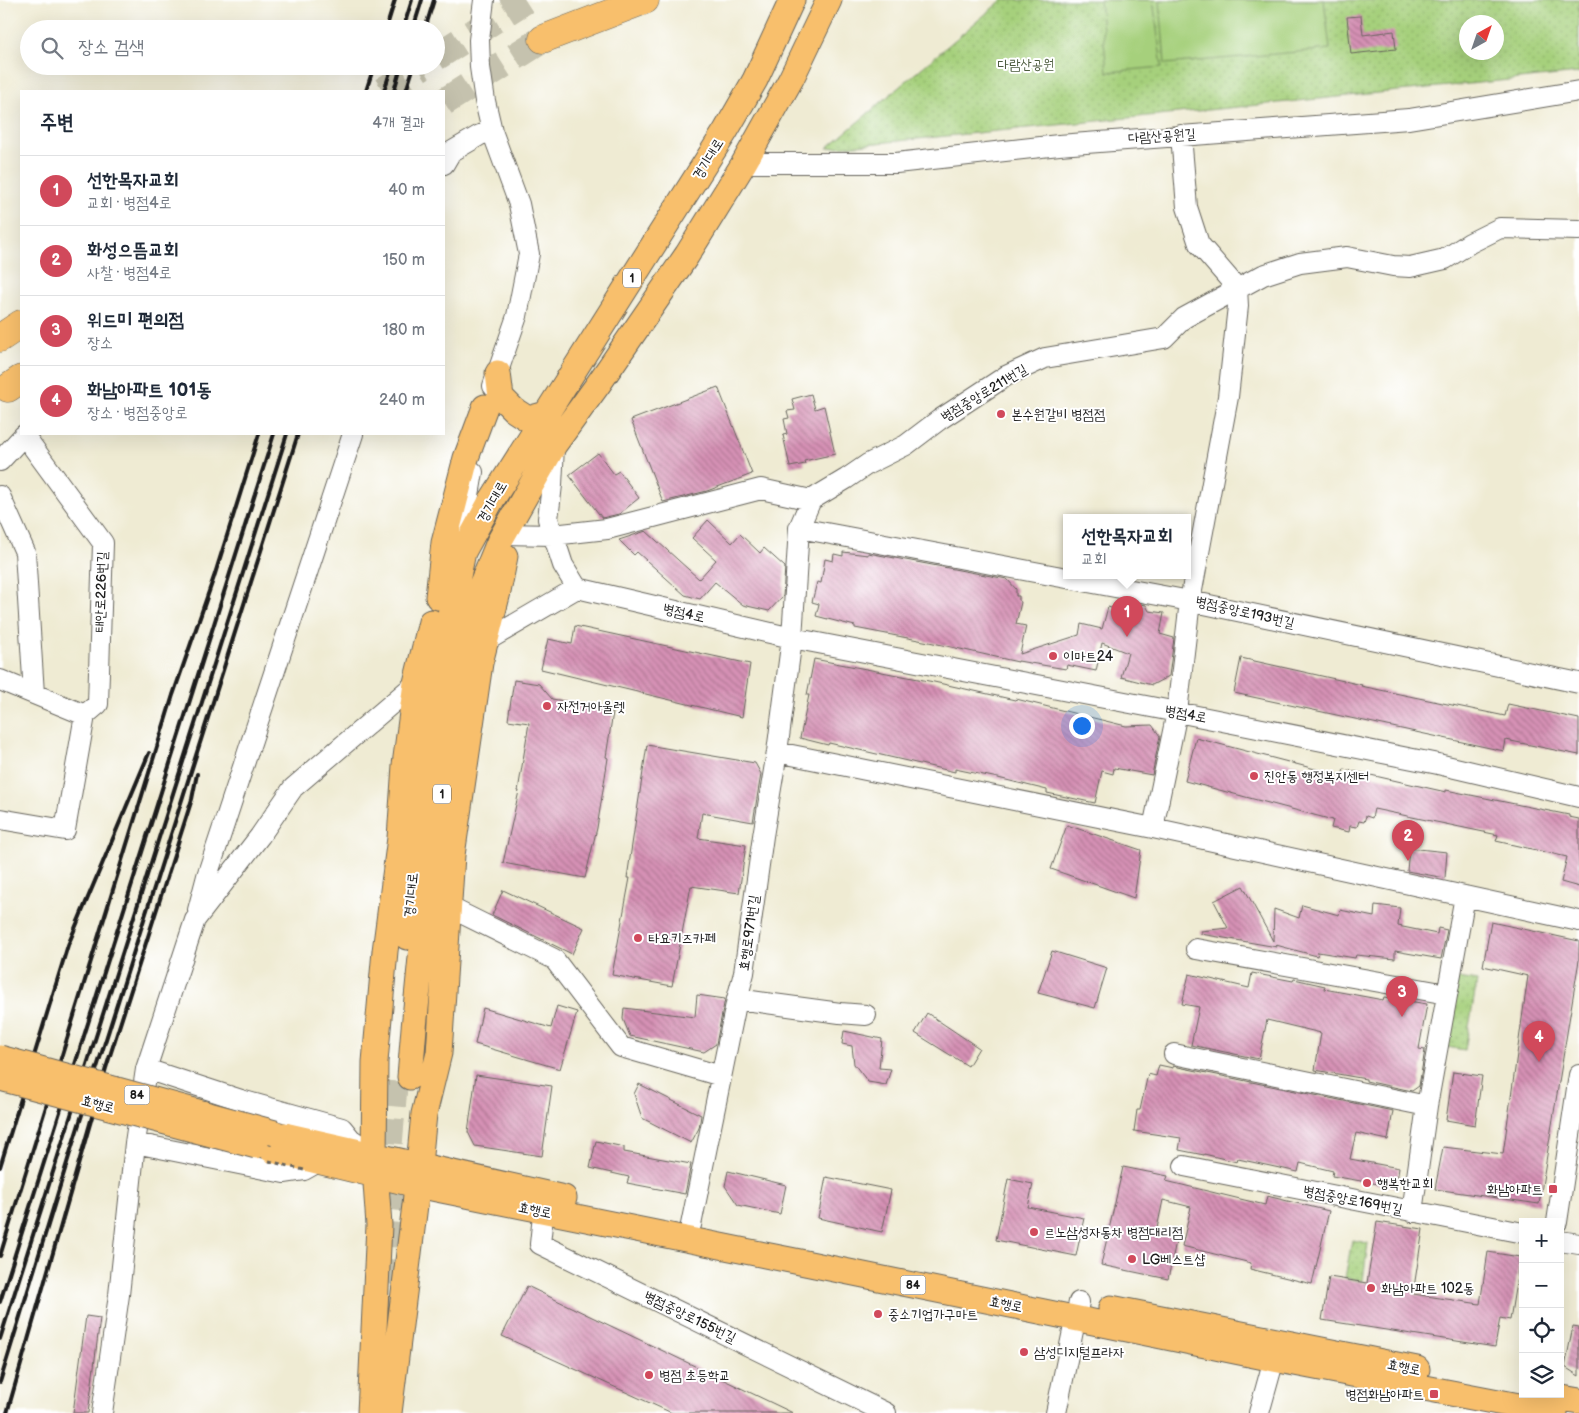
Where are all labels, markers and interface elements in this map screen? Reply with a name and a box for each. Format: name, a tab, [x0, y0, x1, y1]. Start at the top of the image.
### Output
north arrow	[1459, 15, 1504, 60]
search box	[20, 20, 445, 75]
icon: search	[38, 34, 66, 62]
text: 장소 검색	[78, 36, 144, 59]
park label: 다람산공원	[998, 56, 1054, 73]
text: 주변	[40, 110, 74, 135]
text: 4개 결과	[372, 114, 425, 133]
street label: 다람산공원길	[1128, 125, 1197, 147]
street label: 경기대로	[689, 135, 727, 183]
text: 선한목자교회	[87, 169, 179, 192]
text: 1	[53, 181, 59, 200]
text: 40 m	[388, 181, 425, 200]
text: 교회 · 병점4로	[87, 194, 172, 213]
text: 화성으뜸교회	[87, 239, 179, 262]
text: 2	[51, 251, 61, 270]
text: 150 m	[383, 251, 425, 270]
text: 사찰 · 병점4로	[87, 264, 172, 283]
road number: 1	[623, 268, 641, 288]
text: 위드미 편의점	[87, 309, 184, 332]
text: 3	[51, 321, 61, 340]
text: 180 m	[383, 321, 425, 340]
text: 장소	[87, 334, 113, 353]
street label: 병점중앙로211번길	[938, 360, 1031, 425]
text: 화남아파트 101동	[87, 379, 212, 402]
text: 4	[51, 391, 61, 410]
text: 240 m	[379, 391, 425, 410]
text: 장소 · 병점중앙로	[87, 404, 188, 423]
place label: 본수원갈비 병점점	[1011, 406, 1105, 423]
marker: 본수원갈비 병점점	[995, 408, 1007, 420]
street label: 경기대로	[473, 478, 511, 526]
popup	[1063, 514, 1191, 579]
text: 선한목자교회	[1081, 525, 1173, 548]
street label: 태안로226번길	[91, 550, 111, 633]
text: 교회	[1081, 550, 1107, 569]
street label: 병점중앙로193번길	[1194, 592, 1297, 632]
pin: 1	[1111, 596, 1143, 637]
street label: 병점4로	[661, 600, 707, 626]
place label: 이마트24	[1063, 648, 1114, 665]
marker: 이마트24	[1047, 650, 1059, 662]
place label: 자전거아울렛	[557, 698, 625, 715]
marker: 자전거아울렛	[541, 700, 553, 712]
street label: 병점4로	[1164, 702, 1208, 726]
your location	[1069, 713, 1095, 739]
place label: 진안동 행정복지센터	[1264, 768, 1369, 785]
marker: 진안동 행정복지센터	[1248, 770, 1260, 782]
road number: 1	[433, 784, 451, 804]
pin: 2	[1392, 820, 1424, 861]
street label: 경기대로	[401, 872, 421, 918]
street label: 효행로971번길	[735, 893, 763, 972]
place label: 타요키즈카페	[648, 930, 716, 947]
marker: 타요키즈카페	[632, 932, 644, 944]
pin: 3	[1386, 976, 1418, 1017]
pin: 4	[1523, 1021, 1555, 1062]
road number: 84	[124, 1086, 150, 1104]
street label: 효행로	[79, 1091, 117, 1117]
place label: 행복한교회	[1377, 1175, 1433, 1192]
marker: 행복한교회	[1361, 1177, 1373, 1189]
place label: 화남아파트	[1487, 1181, 1543, 1198]
street label: 병점중앙로169번길	[1302, 1182, 1405, 1218]
marker: 화남아파트	[1547, 1183, 1559, 1195]
street label: 효행로	[517, 1198, 553, 1222]
map controls	[1519, 1218, 1564, 1398]
button: +	[1519, 1218, 1564, 1263]
place label: 르노삼성자동차 병점대리점	[1044, 1224, 1183, 1241]
marker: 르노삼성자동차 병점대리점	[1028, 1226, 1040, 1238]
place label: LG베스트샵	[1142, 1251, 1206, 1268]
marker: LG베스트샵	[1126, 1253, 1138, 1265]
button: −	[1519, 1263, 1564, 1308]
road number: 84	[900, 1276, 926, 1294]
place label: 화남아파트 102동	[1381, 1280, 1474, 1297]
marker: 화남아파트 102동	[1365, 1282, 1377, 1294]
street label: 병점중앙로155번길	[641, 1287, 739, 1347]
street label: 효행로	[988, 1292, 1024, 1316]
place label: 중소기업가구마트	[888, 1306, 978, 1323]
marker: 중소기업가구마트	[872, 1308, 884, 1320]
button: locate	[1519, 1308, 1564, 1353]
place label: 삼성디지털프라자	[1034, 1344, 1125, 1361]
marker: 삼성디지털프라자	[1018, 1346, 1030, 1358]
button: layers	[1519, 1353, 1564, 1398]
street label: 효행로	[1386, 1355, 1422, 1379]
place label: 병점 초등학교	[659, 1367, 730, 1384]
marker: 병점 초등학교	[643, 1369, 655, 1381]
place label: 병점화남아파트	[1345, 1386, 1424, 1403]
marker: 병점화남아파트	[1428, 1388, 1440, 1400]

